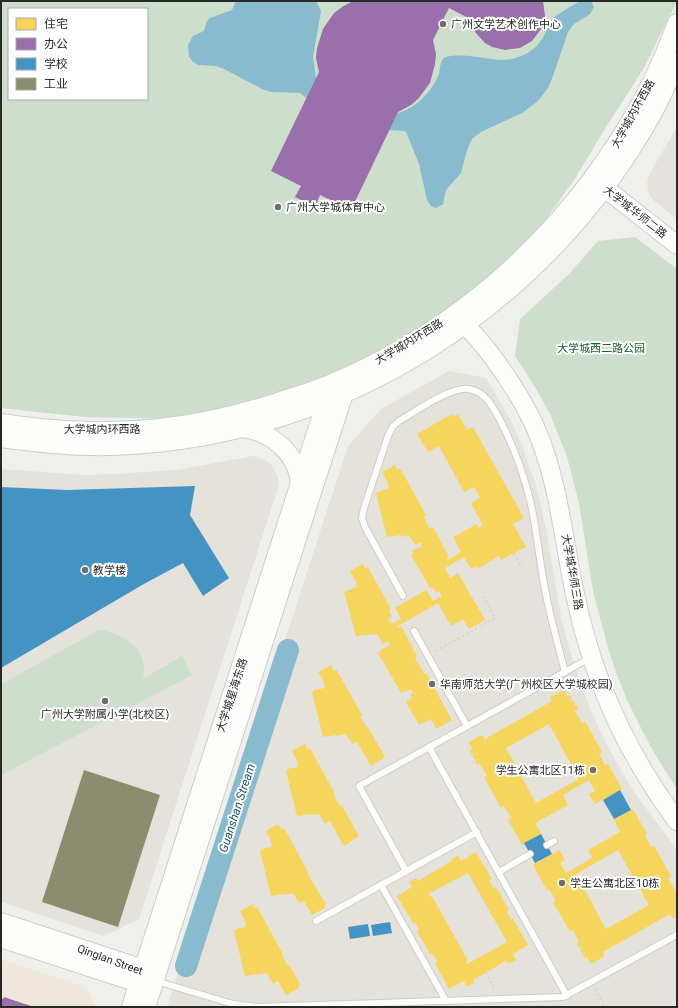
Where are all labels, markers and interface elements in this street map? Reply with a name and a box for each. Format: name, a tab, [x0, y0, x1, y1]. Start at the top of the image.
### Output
legend	[8, 8, 148, 100]
text: 住宅	[44, 17, 68, 31]
place label: 广州文学艺术创作中心	[451, 18, 561, 31]
marker: 广州文学艺术创作中心	[438, 19, 448, 29]
text: 办公	[44, 37, 68, 51]
text: 学校	[44, 57, 68, 71]
text: 工业	[44, 77, 68, 91]
street label: 大学城内环西路	[609, 77, 657, 151]
street label: 大学城华师二路	[601, 183, 669, 241]
place label: 广州大学城体育中心	[286, 201, 385, 214]
marker: 广州大学城体育中心	[273, 202, 283, 212]
street label: 大学城内环西路	[373, 317, 445, 367]
park label: 大学城西二路公园	[557, 342, 645, 355]
street label: 大学城内环西路	[64, 423, 141, 436]
street label: 大学城华师三路	[559, 533, 585, 611]
place label: 教学楼	[93, 564, 126, 577]
marker: 教学楼	[80, 565, 90, 575]
street label: 大学城星海东路	[214, 656, 250, 734]
place label: 华南师范大学(广州校区大学城校园)	[440, 678, 613, 691]
marker: 华南师范大学(广州校区大学城校园)	[427, 679, 437, 689]
marker: 广州大学附属小学(北校区)	[100, 696, 110, 706]
place label: 广州大学附属小学(北校区)	[41, 708, 169, 721]
water label: Guanshan Stream	[216, 762, 258, 854]
place label: 学生公寓北区11栋	[496, 764, 585, 777]
marker: 学生公寓北区11栋	[588, 765, 598, 775]
place label: 学生公寓北区10栋	[570, 877, 659, 890]
marker: 学生公寓北区10栋	[557, 878, 567, 888]
street label: Qinglan Street	[75, 942, 145, 978]

